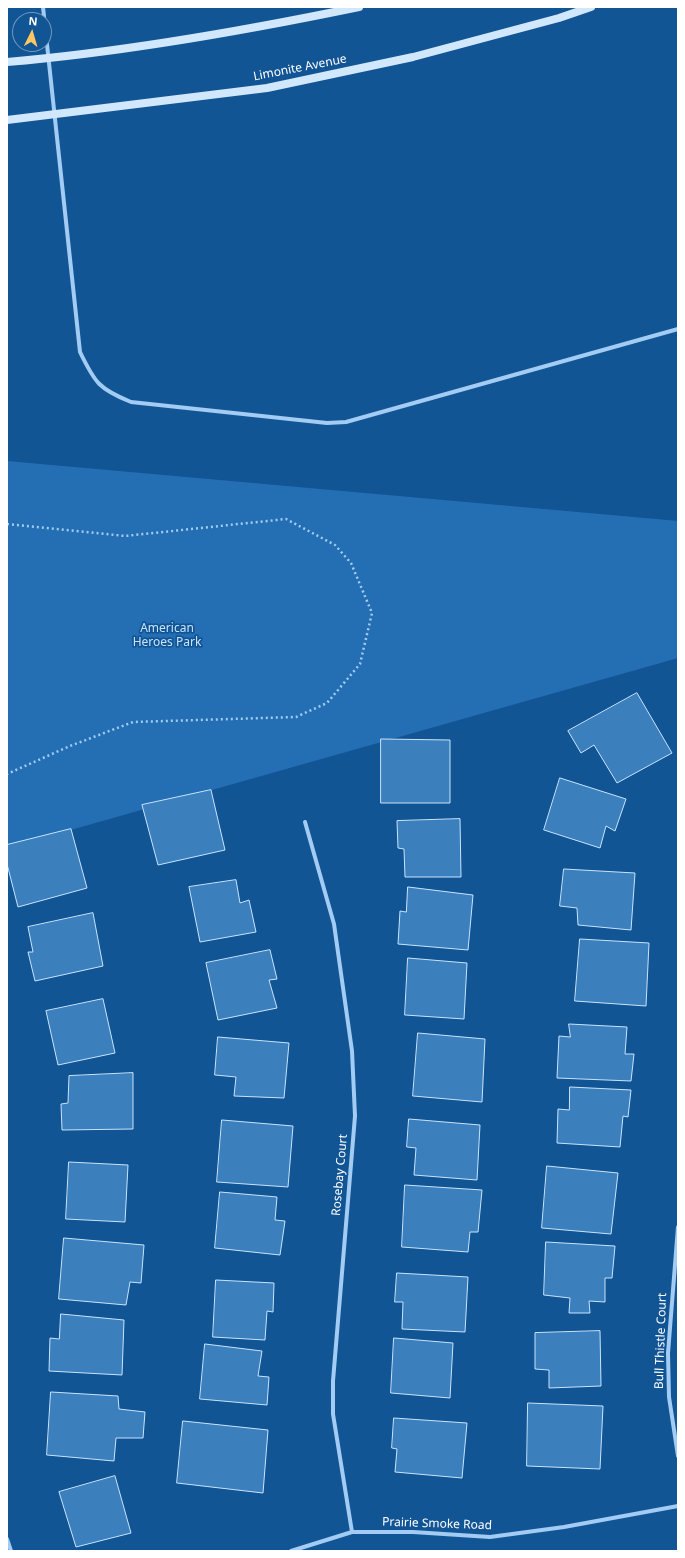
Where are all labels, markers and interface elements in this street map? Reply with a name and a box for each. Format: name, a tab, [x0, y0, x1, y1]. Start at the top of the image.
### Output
north arrow	[12, 12, 52, 52]
text: N	[28, 13, 38, 28]
street label: Limonite Avenue	[252, 52, 348, 84]
park label: American Heroes Park	[133, 622, 201, 650]
street label: Rosebay Court	[329, 1133, 351, 1217]
street label: Bull Thistle Court	[652, 1293, 670, 1389]
street label: Prairie Smoke Road	[382, 1515, 492, 1533]

